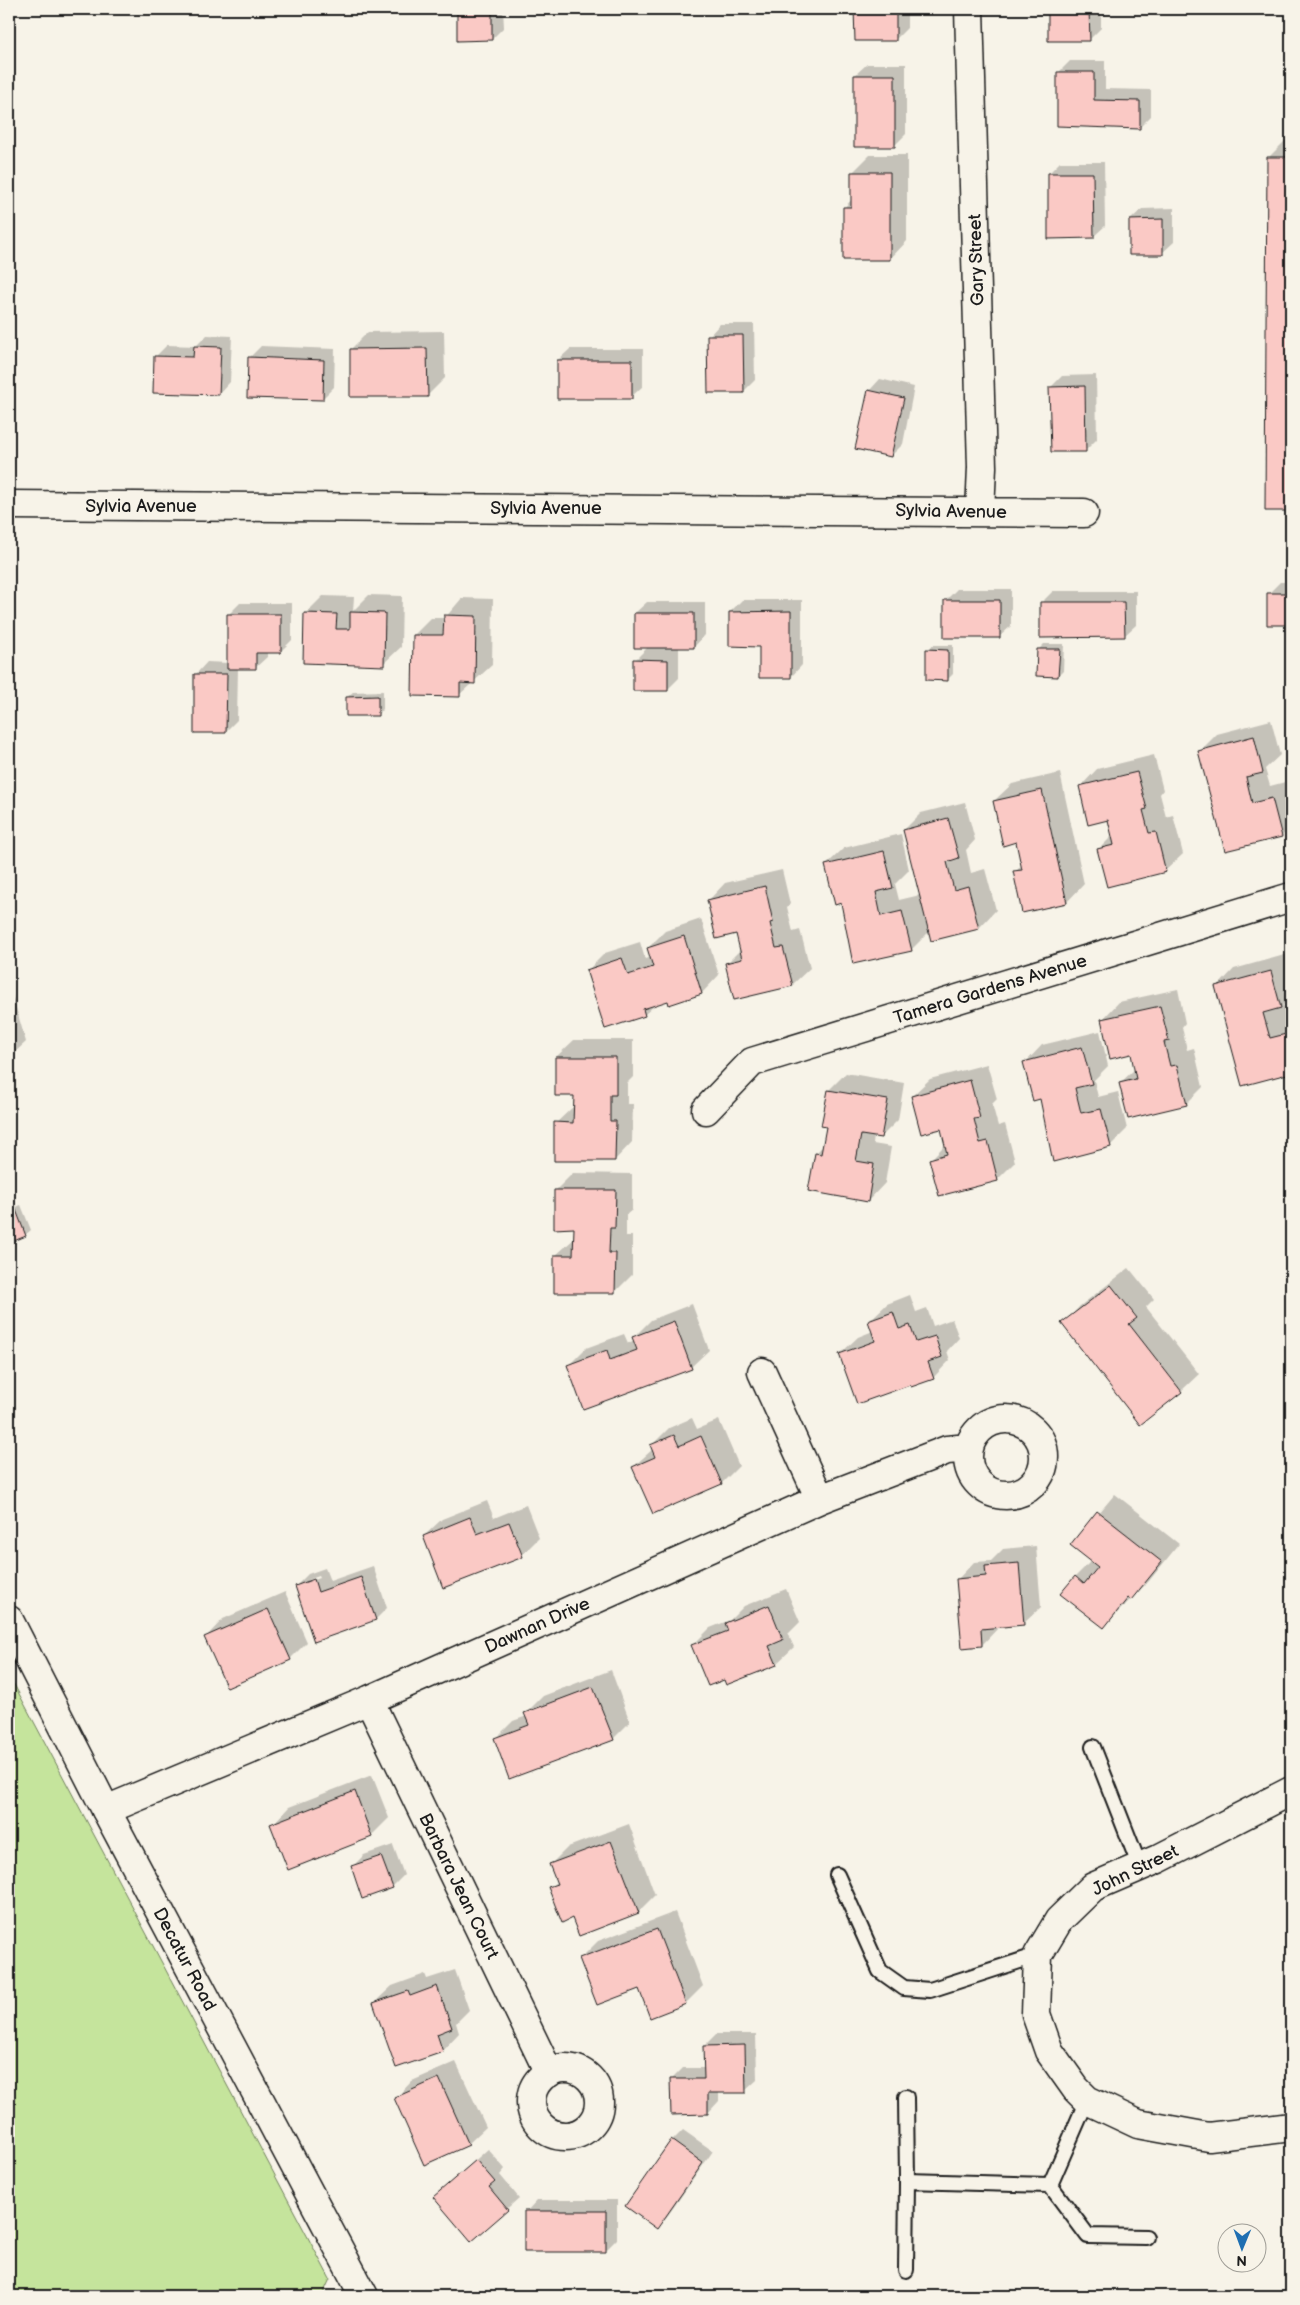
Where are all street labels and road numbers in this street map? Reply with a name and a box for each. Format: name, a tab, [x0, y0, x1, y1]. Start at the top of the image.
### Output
street label: Gary Street	[964, 213, 989, 306]
street label: Sylvia Avenue	[85, 496, 197, 517]
street label: Sylvia Avenue	[490, 498, 602, 519]
street label: Sylvia Avenue	[895, 500, 1007, 523]
street label: Tamera Gardens Avenue	[891, 950, 1090, 1029]
street label: Dawnan Drive	[481, 1593, 593, 1658]
street label: Barbara Jean Court	[414, 1810, 503, 1963]
street label: John Street	[1089, 1840, 1182, 1900]
street label: Decatur Road	[149, 1904, 221, 2014]

